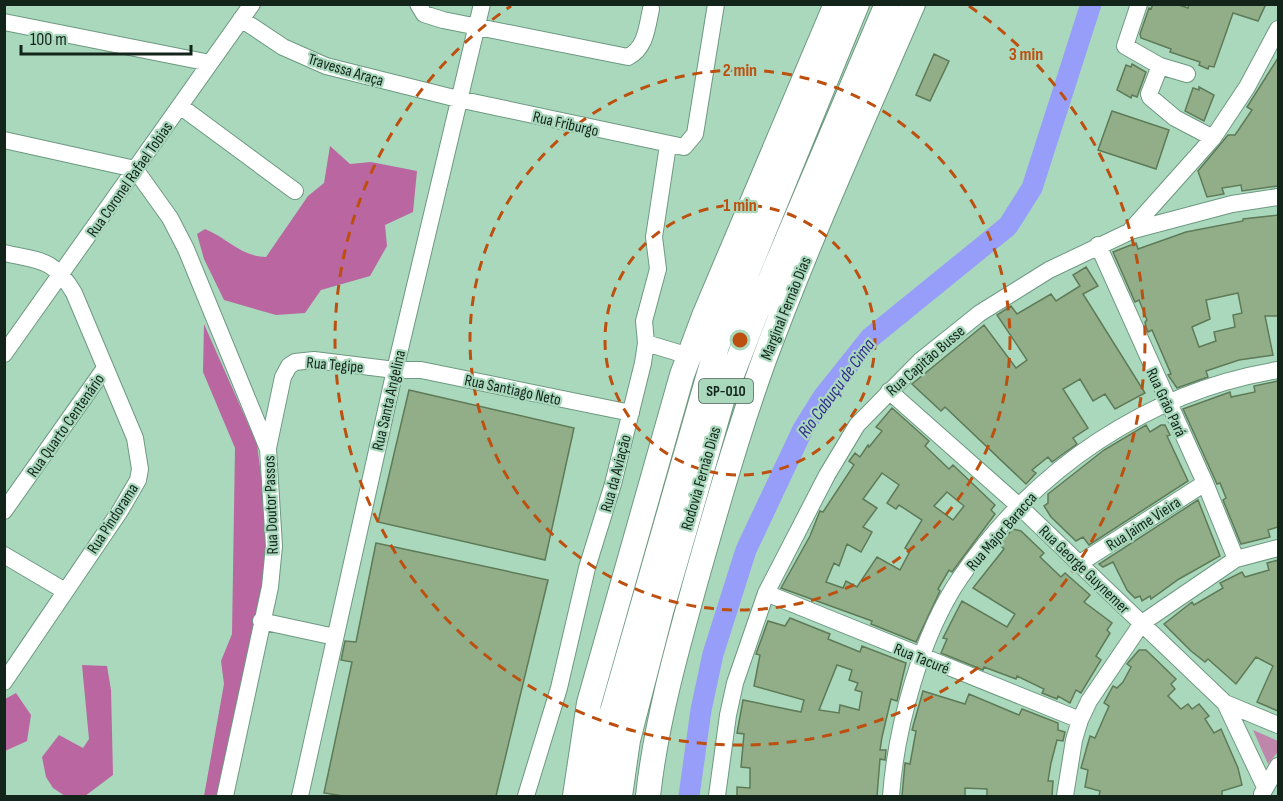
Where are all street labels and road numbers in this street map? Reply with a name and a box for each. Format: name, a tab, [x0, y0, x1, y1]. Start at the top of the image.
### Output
street label: Travessa Araça	[305, 50, 386, 91]
street label: Rua Friburgo	[531, 108, 600, 141]
street label: Rua Coronel Rafael Tobias	[83, 118, 177, 241]
street label: Marginal Fernão Dias	[757, 254, 816, 363]
street label: Rua Capitão Busse	[883, 322, 969, 400]
street label: Rua Santa Angelina	[369, 348, 410, 452]
street label: Rua Tegipe	[306, 354, 364, 377]
street label: Rua Grão Pará	[1141, 365, 1190, 440]
street label: Rua Quarto Centenário	[24, 371, 109, 481]
street label: Rua Santiago Neto	[463, 371, 563, 410]
road number: SP-010	[699, 379, 753, 403]
street label: Rodovia Fernão Dias	[678, 424, 725, 532]
street label: Rua da Aviação	[597, 433, 636, 514]
street label: Rua Doutor Passos	[260, 455, 283, 555]
street label: Rua Pindorama	[84, 480, 143, 557]
street label: Rua Major Baracca	[963, 489, 1041, 575]
street label: Rua Jaime Vieira	[1103, 493, 1184, 555]
street label: Rua George Guynemer	[1035, 522, 1134, 618]
street label: Rua Tacuré	[891, 640, 952, 679]

